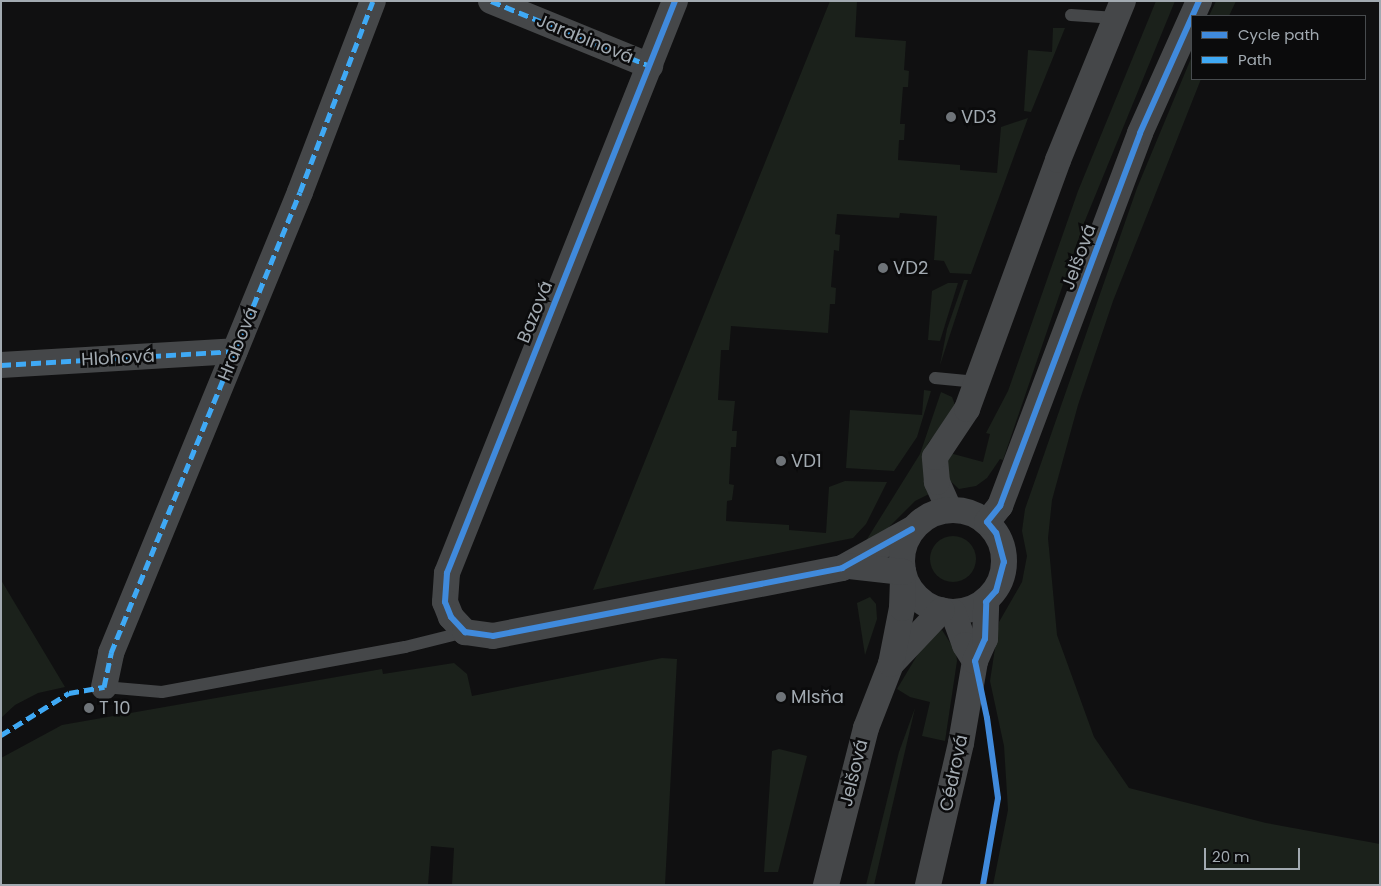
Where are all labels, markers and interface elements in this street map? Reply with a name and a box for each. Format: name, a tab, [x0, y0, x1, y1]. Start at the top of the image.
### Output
street label: Jarabinová	[533, 10, 637, 68]
legend	[1191, 15, 1366, 80]
text: Cycle path	[1238, 24, 1319, 45]
text: Path	[1238, 49, 1272, 70]
place label: VD3	[961, 106, 996, 128]
marker: VD3	[945, 111, 957, 123]
street label: Jelšová	[1057, 221, 1101, 293]
place label: VD2	[893, 257, 928, 279]
marker: VD2	[877, 262, 889, 274]
street label: Bazová	[513, 278, 557, 346]
street label: Hrabová	[214, 304, 262, 384]
street label: Hlohová	[81, 345, 155, 371]
place label: VD1	[791, 450, 822, 472]
marker: VD1	[775, 455, 787, 467]
place label: Mlsňa	[791, 686, 844, 708]
marker: Mlsňa	[775, 691, 787, 703]
place label: T 10	[99, 697, 131, 719]
marker: T 10	[83, 702, 95, 714]
street label: Cédrová	[935, 733, 973, 813]
street label: Jelšová	[835, 737, 873, 809]
scale bar	[1206, 838, 1302, 870]
text: 20 m	[1212, 846, 1250, 867]

